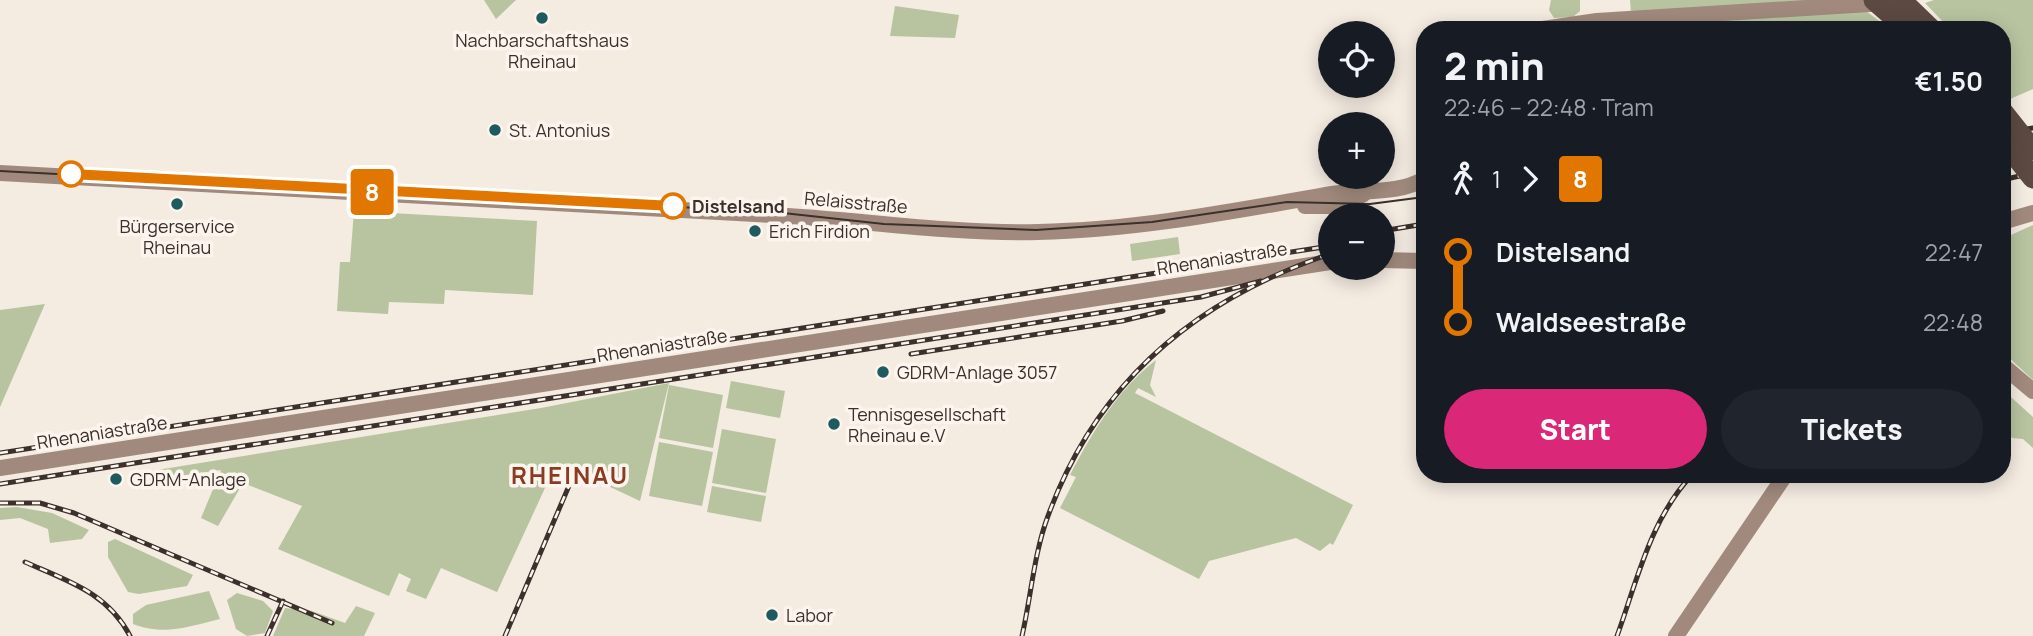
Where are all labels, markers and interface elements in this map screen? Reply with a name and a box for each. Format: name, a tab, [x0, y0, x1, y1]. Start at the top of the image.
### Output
marker: Nachbarschaftshaus Rheinau	[534, 10, 550, 26]
map controls	[1318, 21, 1395, 280]
button: locate	[1318, 21, 1395, 98]
place label: Nachbarschaftshaus Rheinau	[455, 28, 629, 73]
text: 2 min	[1444, 39, 1545, 91]
text: €1.50	[1915, 63, 1983, 99]
text: 22:46 – 22:48 · Tram	[1444, 91, 1654, 123]
button: +	[1318, 112, 1395, 189]
place label: St. Antonius	[509, 118, 610, 142]
marker: St. Antonius	[487, 122, 503, 138]
icon: walk	[1444, 160, 1482, 198]
icon: forward	[1511, 160, 1549, 198]
unlabelled marker	[58, 161, 84, 187]
text: 8	[1573, 162, 1588, 195]
text: 1	[1492, 163, 1501, 195]
line badge: 8	[349, 169, 395, 215]
text: 8	[365, 175, 379, 208]
street label: Relaisstraße	[803, 186, 909, 218]
marker: Distelsand	[660, 193, 686, 219]
place label: Distelsand	[692, 194, 785, 218]
marker: Bürgerservice Rheinau	[169, 196, 185, 212]
button: −	[1318, 203, 1395, 280]
place label: Bürgerservice Rheinau	[119, 214, 235, 259]
place label: Erich Firdion	[769, 219, 870, 243]
marker: Erich Firdion	[747, 223, 763, 239]
text: Distelsand	[1496, 234, 1630, 270]
street label: Rhenaniastraße	[1155, 236, 1289, 280]
text: 22:47	[1925, 236, 1983, 268]
text: Waldseestraße	[1496, 304, 1686, 340]
text: 22:48	[1923, 306, 1983, 338]
street label: Rhenaniastraße	[595, 323, 729, 367]
place label: GDRM-Anlage 3057	[897, 360, 1057, 384]
marker: GDRM-Anlage 3057	[875, 364, 891, 380]
button: Start	[1444, 389, 1707, 469]
button: Tickets	[1721, 389, 1983, 469]
place label: Tennisgesellschaft Rheinau e.V	[848, 402, 1006, 447]
street label: Rhenaniastraße	[35, 410, 169, 454]
marker: Tennisgesellschaft Rheinau e.V	[826, 416, 842, 432]
district label: RHEINAU	[511, 458, 629, 491]
place label: GDRM-Anlage	[130, 467, 246, 491]
marker: GDRM-Anlage	[108, 471, 124, 487]
place label: Labor	[786, 603, 833, 627]
marker: Labor	[764, 607, 780, 623]

